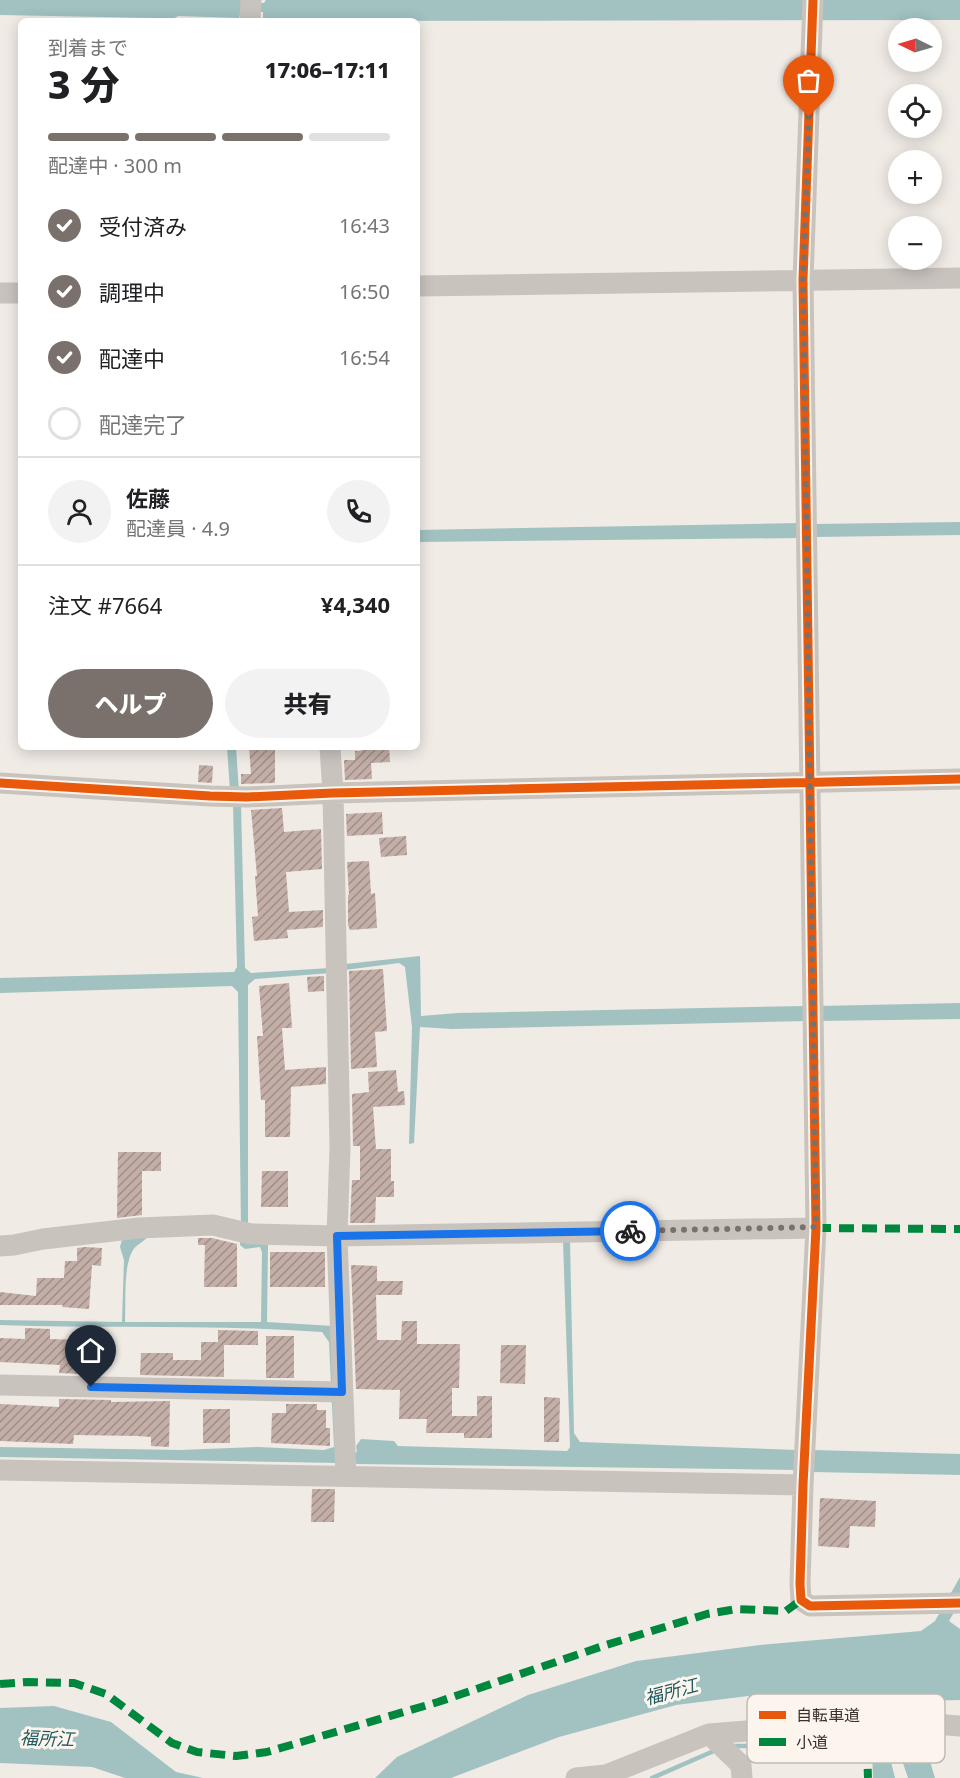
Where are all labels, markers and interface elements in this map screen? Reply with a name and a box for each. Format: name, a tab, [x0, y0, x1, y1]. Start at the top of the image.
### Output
north arrow	[888, 18, 942, 72]
map controls	[888, 18, 942, 270]
text: 到着まで	[48, 34, 128, 61]
text: 17:06–17:11	[265, 54, 390, 84]
pin	[783, 55, 834, 117]
text: 3 分	[48, 57, 120, 110]
icon: bag	[792, 64, 825, 97]
button: locate	[888, 84, 942, 138]
button: +	[888, 150, 942, 204]
text: 配達中 · 300 m	[48, 152, 182, 179]
icon: check	[48, 209, 81, 242]
text: 受付済み	[99, 211, 187, 241]
text: 16:43	[339, 212, 390, 239]
button: −	[888, 216, 942, 270]
icon: check	[48, 275, 81, 308]
text: 調理中	[99, 277, 165, 307]
text: 16:50	[339, 278, 390, 305]
icon: check	[48, 341, 81, 374]
text: 配達中	[99, 343, 165, 373]
text: 16:54	[339, 344, 390, 371]
text: 配達完了	[99, 409, 187, 439]
button: person	[48, 480, 111, 543]
button: phone	[327, 480, 390, 543]
text: 佐藤	[126, 483, 170, 513]
text: 配達員 · 4.9	[126, 515, 230, 542]
text: ¥4,340	[321, 589, 390, 619]
text: 注文 #7664	[48, 590, 162, 620]
button: ヘルプ	[48, 669, 213, 738]
button: 共有	[225, 669, 390, 738]
courier	[600, 1201, 660, 1261]
icon: bike	[614, 1215, 647, 1248]
pin	[65, 1325, 116, 1387]
icon: home	[74, 1334, 107, 1367]
water label: 福所江	[642, 1672, 702, 1710]
legend	[747, 1694, 945, 1763]
text: 自転車道	[796, 1704, 860, 1726]
water label: 福所江	[20, 1725, 76, 1751]
text: 小道	[796, 1731, 828, 1753]

